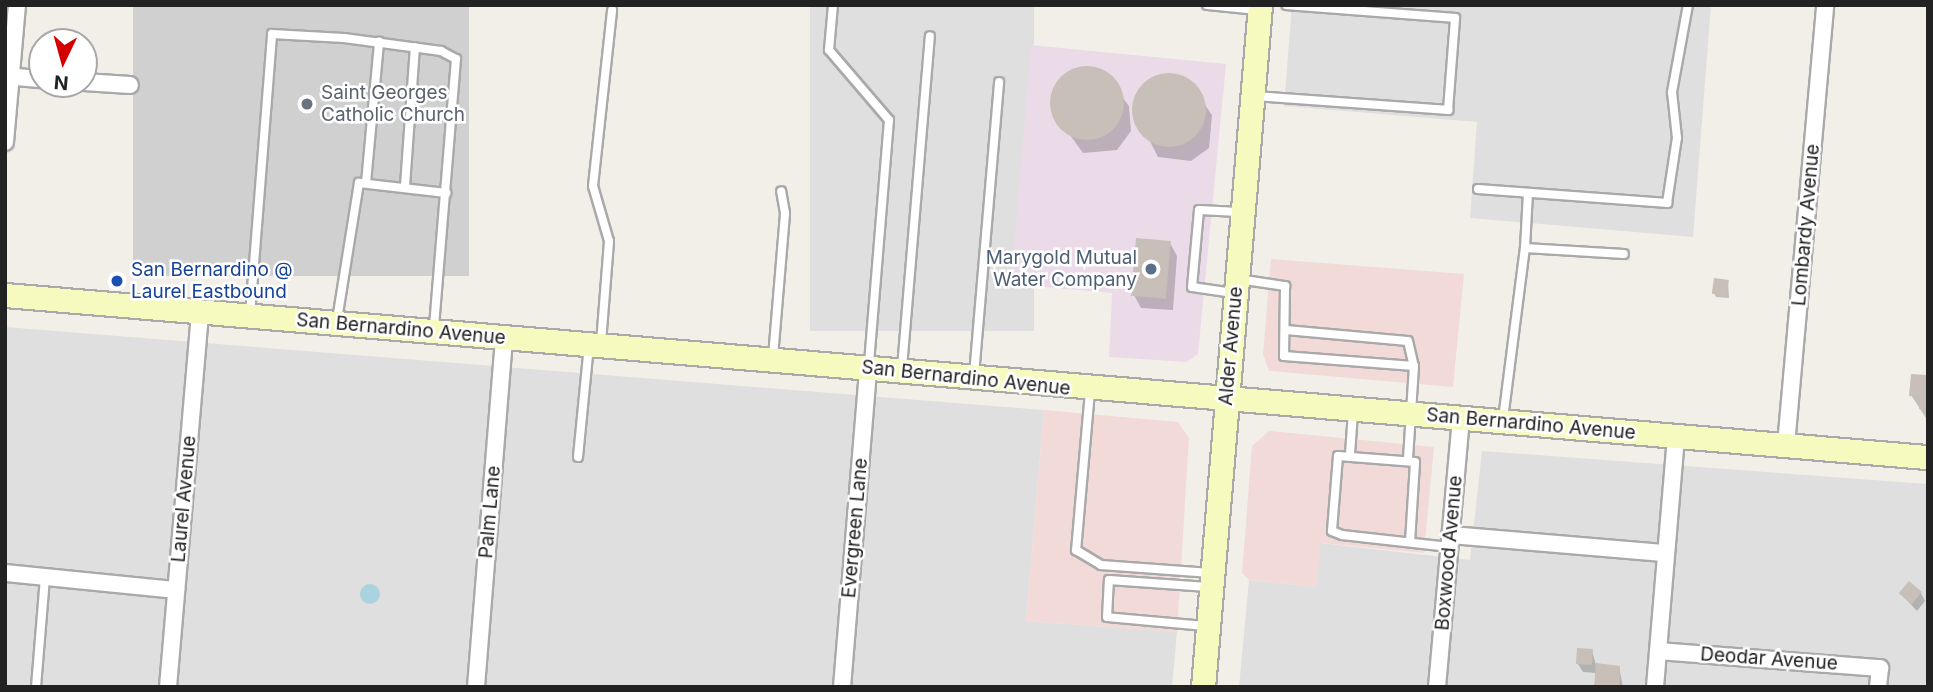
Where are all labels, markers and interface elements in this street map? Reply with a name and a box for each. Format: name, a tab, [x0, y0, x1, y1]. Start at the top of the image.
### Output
north arrow	[28, 28, 98, 98]
text: N	[53, 70, 70, 95]
place label: Saint Georges Catholic Church	[321, 82, 465, 126]
marker: Saint Georges Catholic Church	[299, 96, 315, 112]
street label: Lombardy Avenue	[1788, 143, 1824, 307]
place label: Marygold Mutual Water Company	[986, 247, 1137, 291]
place label: San Bernardino @ Laurel Eastbound	[131, 259, 293, 303]
marker: Marygold Mutual Water Company	[1143, 261, 1159, 277]
marker: San Bernardino @ Laurel Eastbound	[109, 273, 125, 289]
street label: Alder Avenue	[1214, 285, 1248, 407]
street label: San Bernardino Avenue	[295, 308, 507, 350]
street label: San Bernardino Avenue	[860, 356, 1072, 400]
street label: San Bernardino Avenue	[1425, 403, 1637, 445]
street label: Laurel Avenue	[167, 435, 201, 563]
street label: Evergreen Lane	[838, 457, 872, 599]
street label: Palm Lane	[475, 465, 505, 559]
street label: Boxwood Avenue	[1431, 475, 1467, 631]
street label: Deodar Avenue	[1700, 643, 1838, 675]

